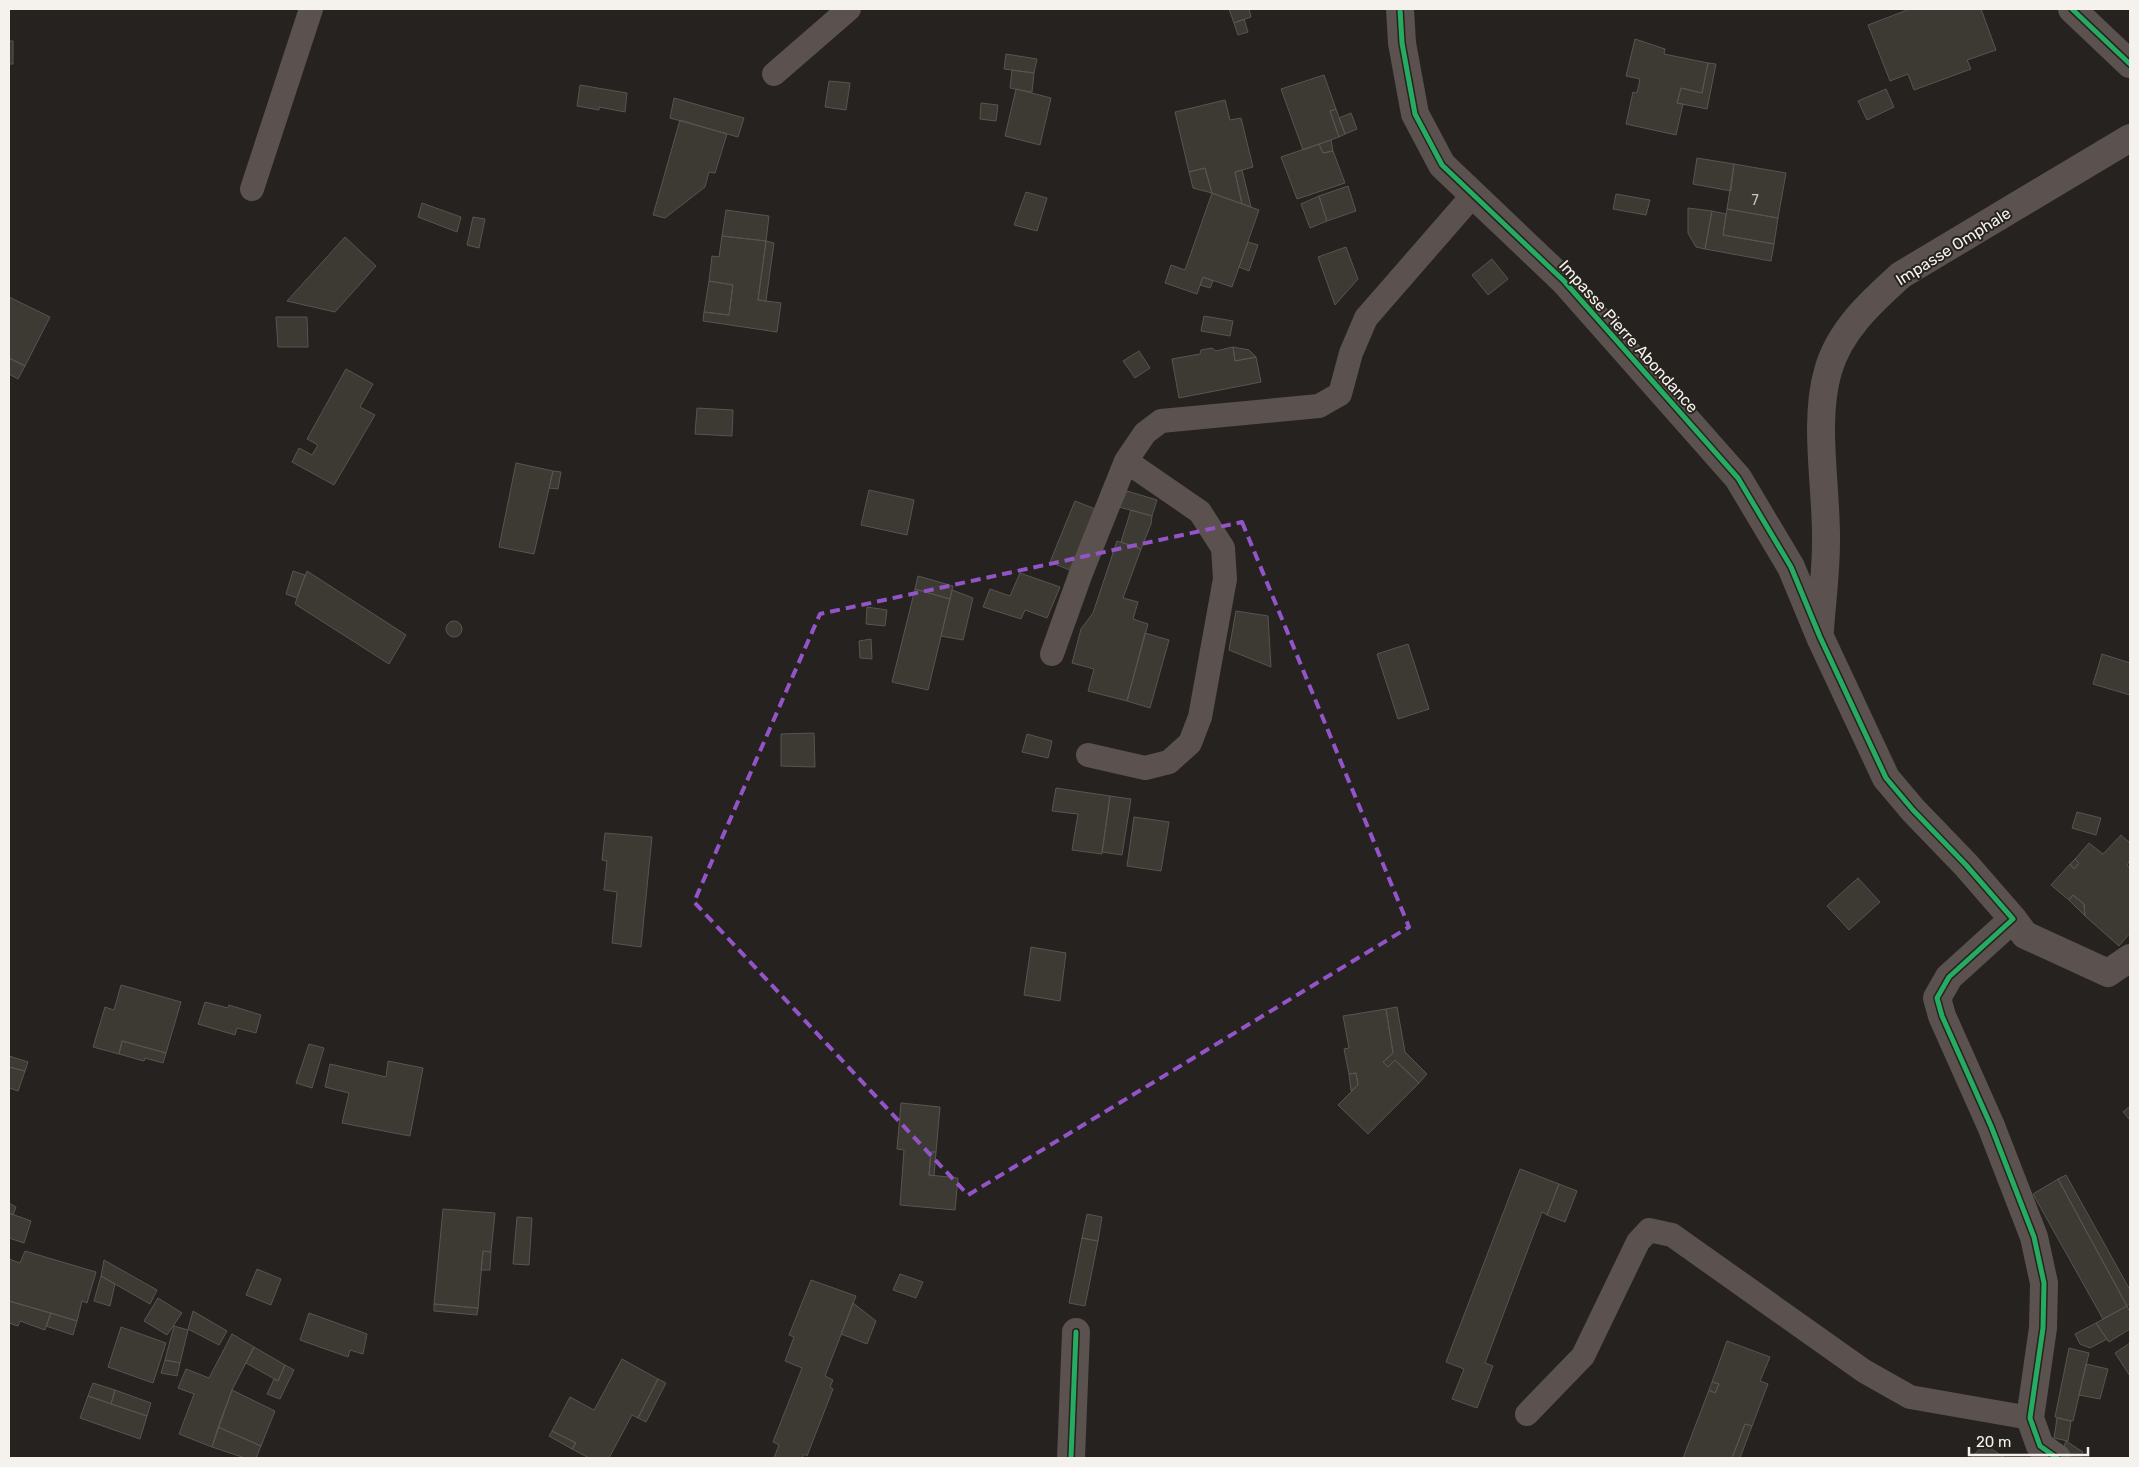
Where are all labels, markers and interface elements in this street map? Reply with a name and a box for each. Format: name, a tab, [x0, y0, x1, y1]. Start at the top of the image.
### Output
house number: 7	[1751, 192, 1759, 209]
street label: Impasse Omphale	[1892, 203, 2014, 290]
street label: Impasse Pierre Abondance	[1555, 256, 1702, 417]
scale bar	[1969, 1424, 2088, 1456]
text: 20 m	[1976, 1433, 2011, 1451]

